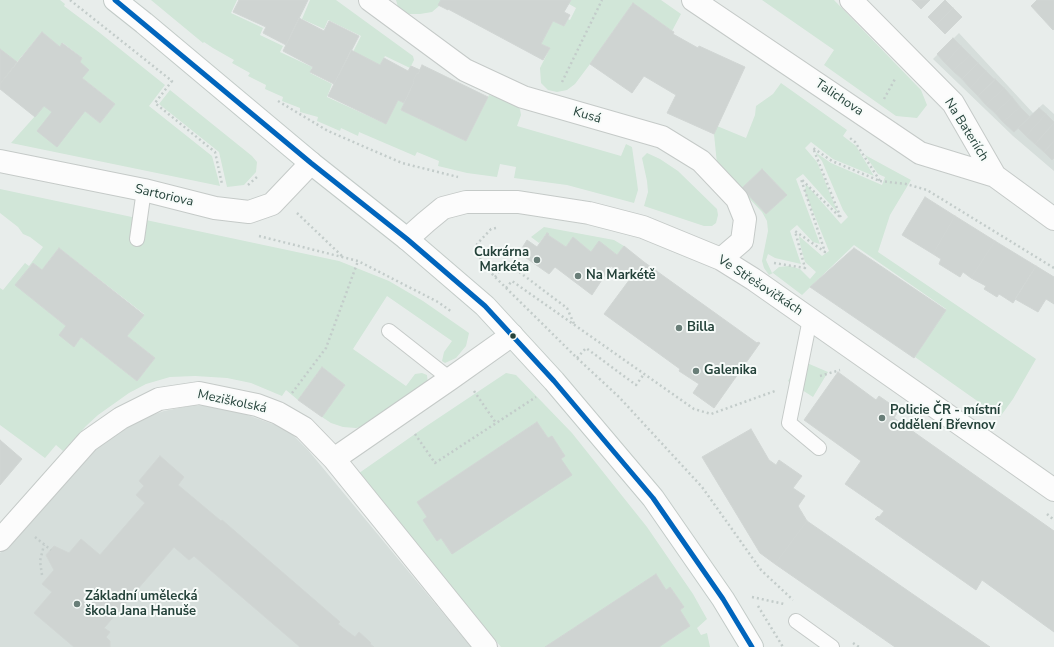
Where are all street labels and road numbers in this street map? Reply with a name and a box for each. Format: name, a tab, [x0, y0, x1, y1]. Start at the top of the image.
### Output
street label: Talichova	[812, 76, 866, 120]
street label: Na Bateriích	[941, 96, 991, 164]
street label: Kusá	[571, 105, 603, 127]
street label: Sartoriova	[133, 182, 195, 210]
street label: Ve Střešovičkách	[715, 253, 805, 319]
street label: Meziškolská	[196, 387, 268, 417]

